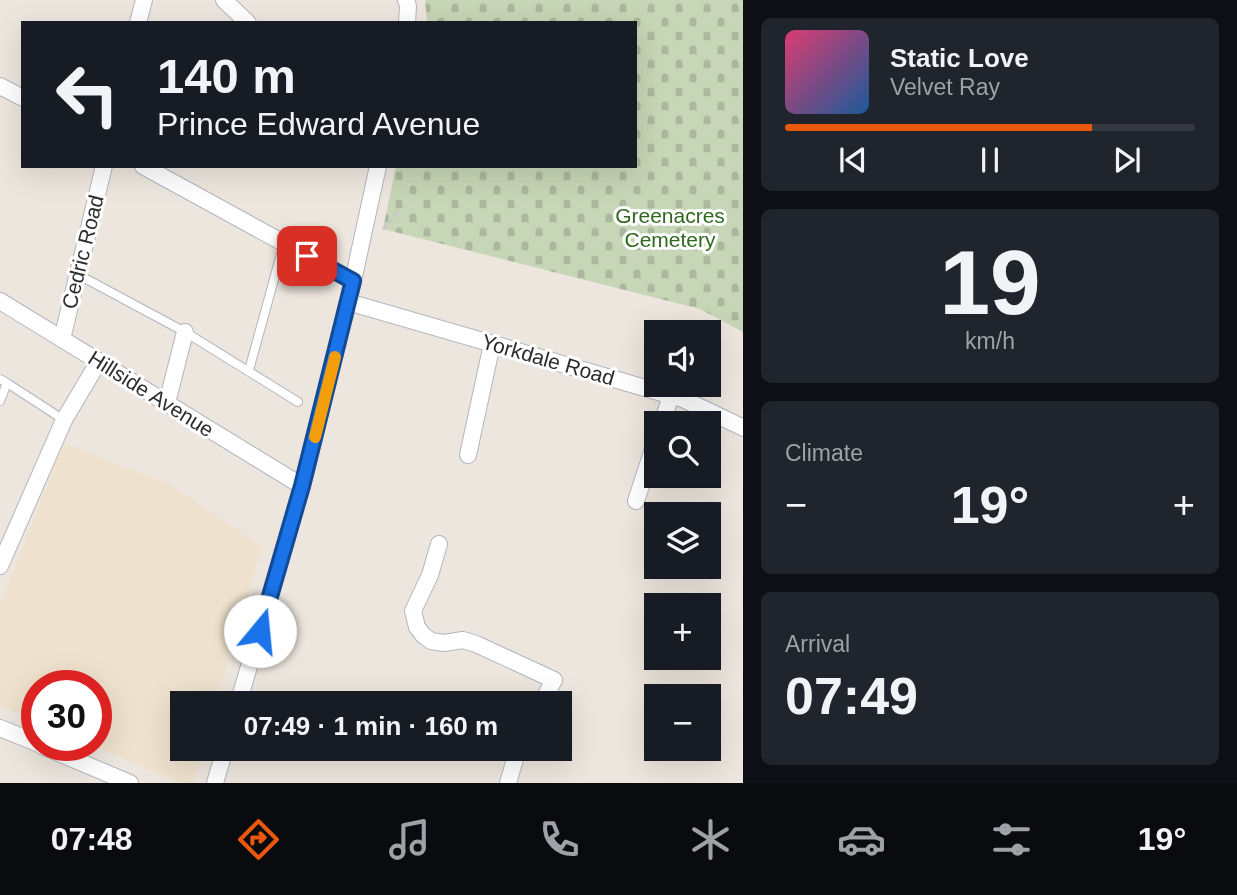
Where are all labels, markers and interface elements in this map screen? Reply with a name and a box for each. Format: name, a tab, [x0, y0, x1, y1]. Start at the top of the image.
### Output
text: Static Love	[890, 43, 1029, 73]
icon: left	[42, 49, 133, 140]
text: 140 m	[157, 49, 296, 103]
text: Velvet Ray	[890, 74, 1000, 100]
text: Prince Edward Avenue	[157, 106, 480, 142]
icon: previous	[834, 141, 872, 179]
icon: pause	[971, 141, 1009, 179]
icon: next	[1108, 141, 1146, 179]
street label: Cedric Road	[57, 192, 108, 311]
park label: Greenacres Cemetery	[615, 204, 725, 251]
pin	[277, 226, 337, 286]
text: 19	[939, 232, 1041, 333]
icon: arrive	[288, 237, 326, 275]
map controls	[644, 320, 721, 761]
button: sound	[644, 320, 721, 397]
text: km/h	[965, 328, 1015, 354]
street label: Yorkdale Road	[479, 330, 617, 389]
street label: Hillside Avenue	[84, 346, 218, 441]
button: search	[644, 411, 721, 488]
text: Climate	[785, 440, 863, 466]
text: 19°	[951, 476, 1029, 534]
text: −	[785, 484, 807, 526]
text: +	[1173, 484, 1195, 526]
button: layers	[644, 502, 721, 579]
button: +	[644, 593, 721, 670]
position arrow	[223, 594, 297, 668]
text: Arrival	[785, 631, 850, 657]
text: 07:49	[785, 667, 918, 725]
speed limit sign: 30	[21, 670, 112, 761]
button: −	[644, 684, 721, 761]
text: 07:49 · 1 min · 160 m	[244, 711, 498, 741]
icon: directions	[234, 815, 283, 864]
icon: music	[385, 815, 434, 864]
icon: phone	[535, 815, 584, 864]
icon: climate	[686, 815, 735, 864]
icon: car	[837, 815, 886, 864]
icon: filters	[987, 815, 1036, 864]
text: 07:48	[51, 821, 133, 857]
text: 19°	[1138, 821, 1186, 857]

